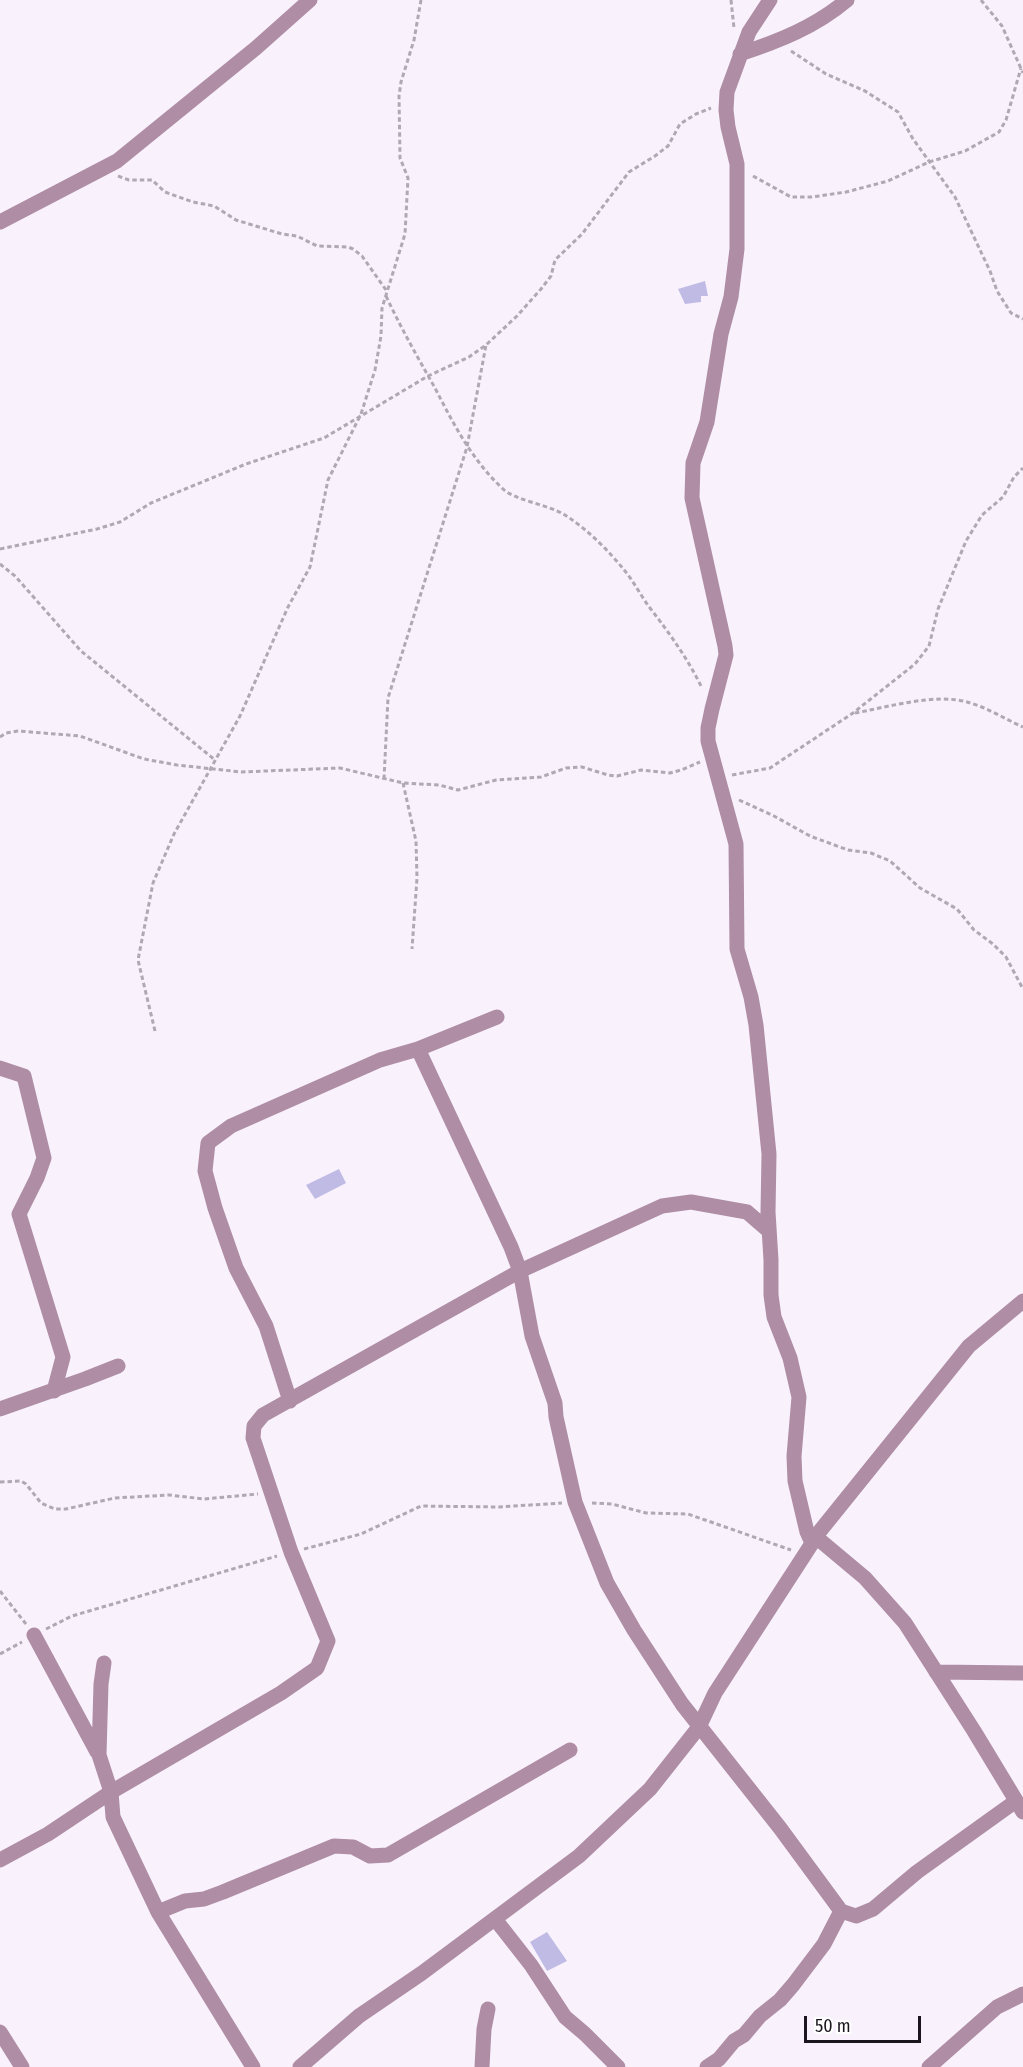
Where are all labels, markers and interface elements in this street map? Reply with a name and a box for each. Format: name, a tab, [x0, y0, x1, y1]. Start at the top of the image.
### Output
scale bar	[807, 2004, 924, 2042]
text: 50 m	[815, 2015, 851, 2037]

